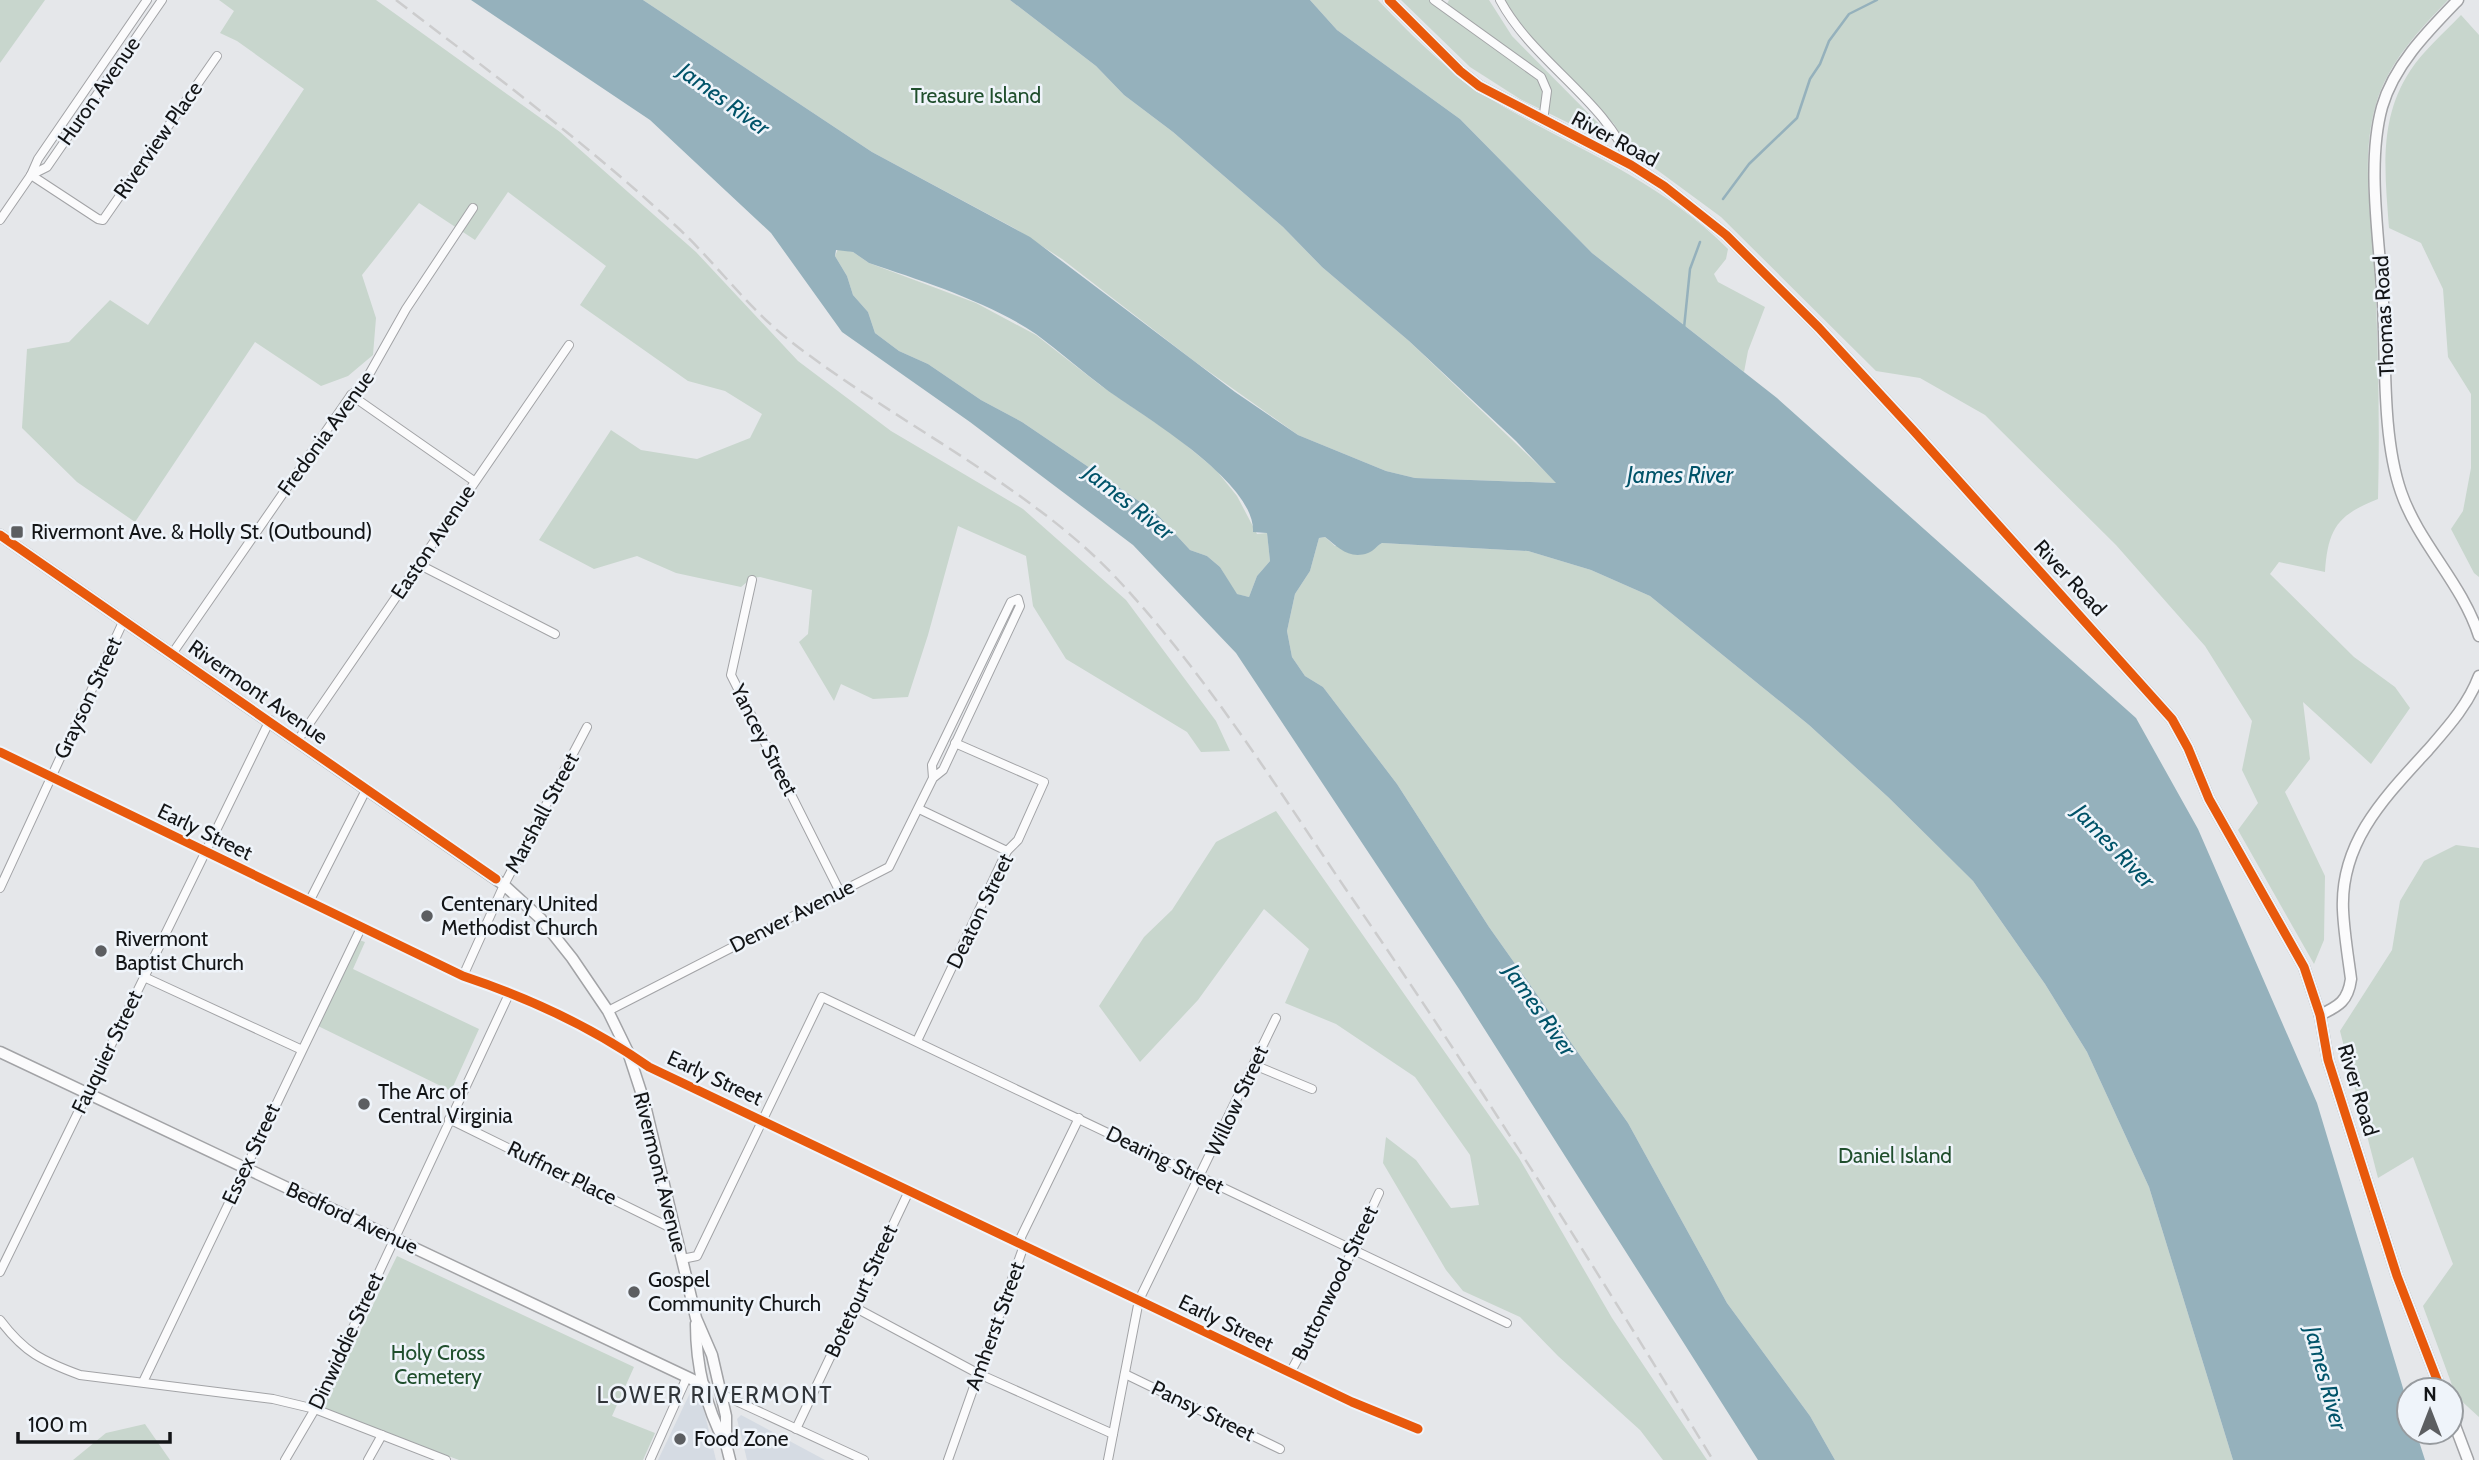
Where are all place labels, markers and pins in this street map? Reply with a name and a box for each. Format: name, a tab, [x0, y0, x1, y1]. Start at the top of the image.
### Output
place label: Rivermont Ave. & Holly St. (Outbound)	[31, 519, 372, 544]
marker: Rivermont Ave. & Holly St. (Outbound)	[9, 524, 25, 540]
place label: Centenary United Methodist Church	[441, 891, 598, 940]
marker: Centenary United Methodist Church	[419, 908, 435, 924]
place label: Rivermont Baptist Church	[115, 926, 244, 975]
marker: Rivermont Baptist Church	[93, 943, 109, 959]
place label: The Arc of Central Virginia	[378, 1079, 513, 1128]
marker: The Arc of Central Virginia	[356, 1096, 372, 1112]
place label: Gospel Community Church	[648, 1267, 821, 1316]
marker: Gospel Community Church	[626, 1284, 642, 1300]
place label: Food Zone	[694, 1426, 789, 1451]
marker: Food Zone	[672, 1431, 688, 1447]

